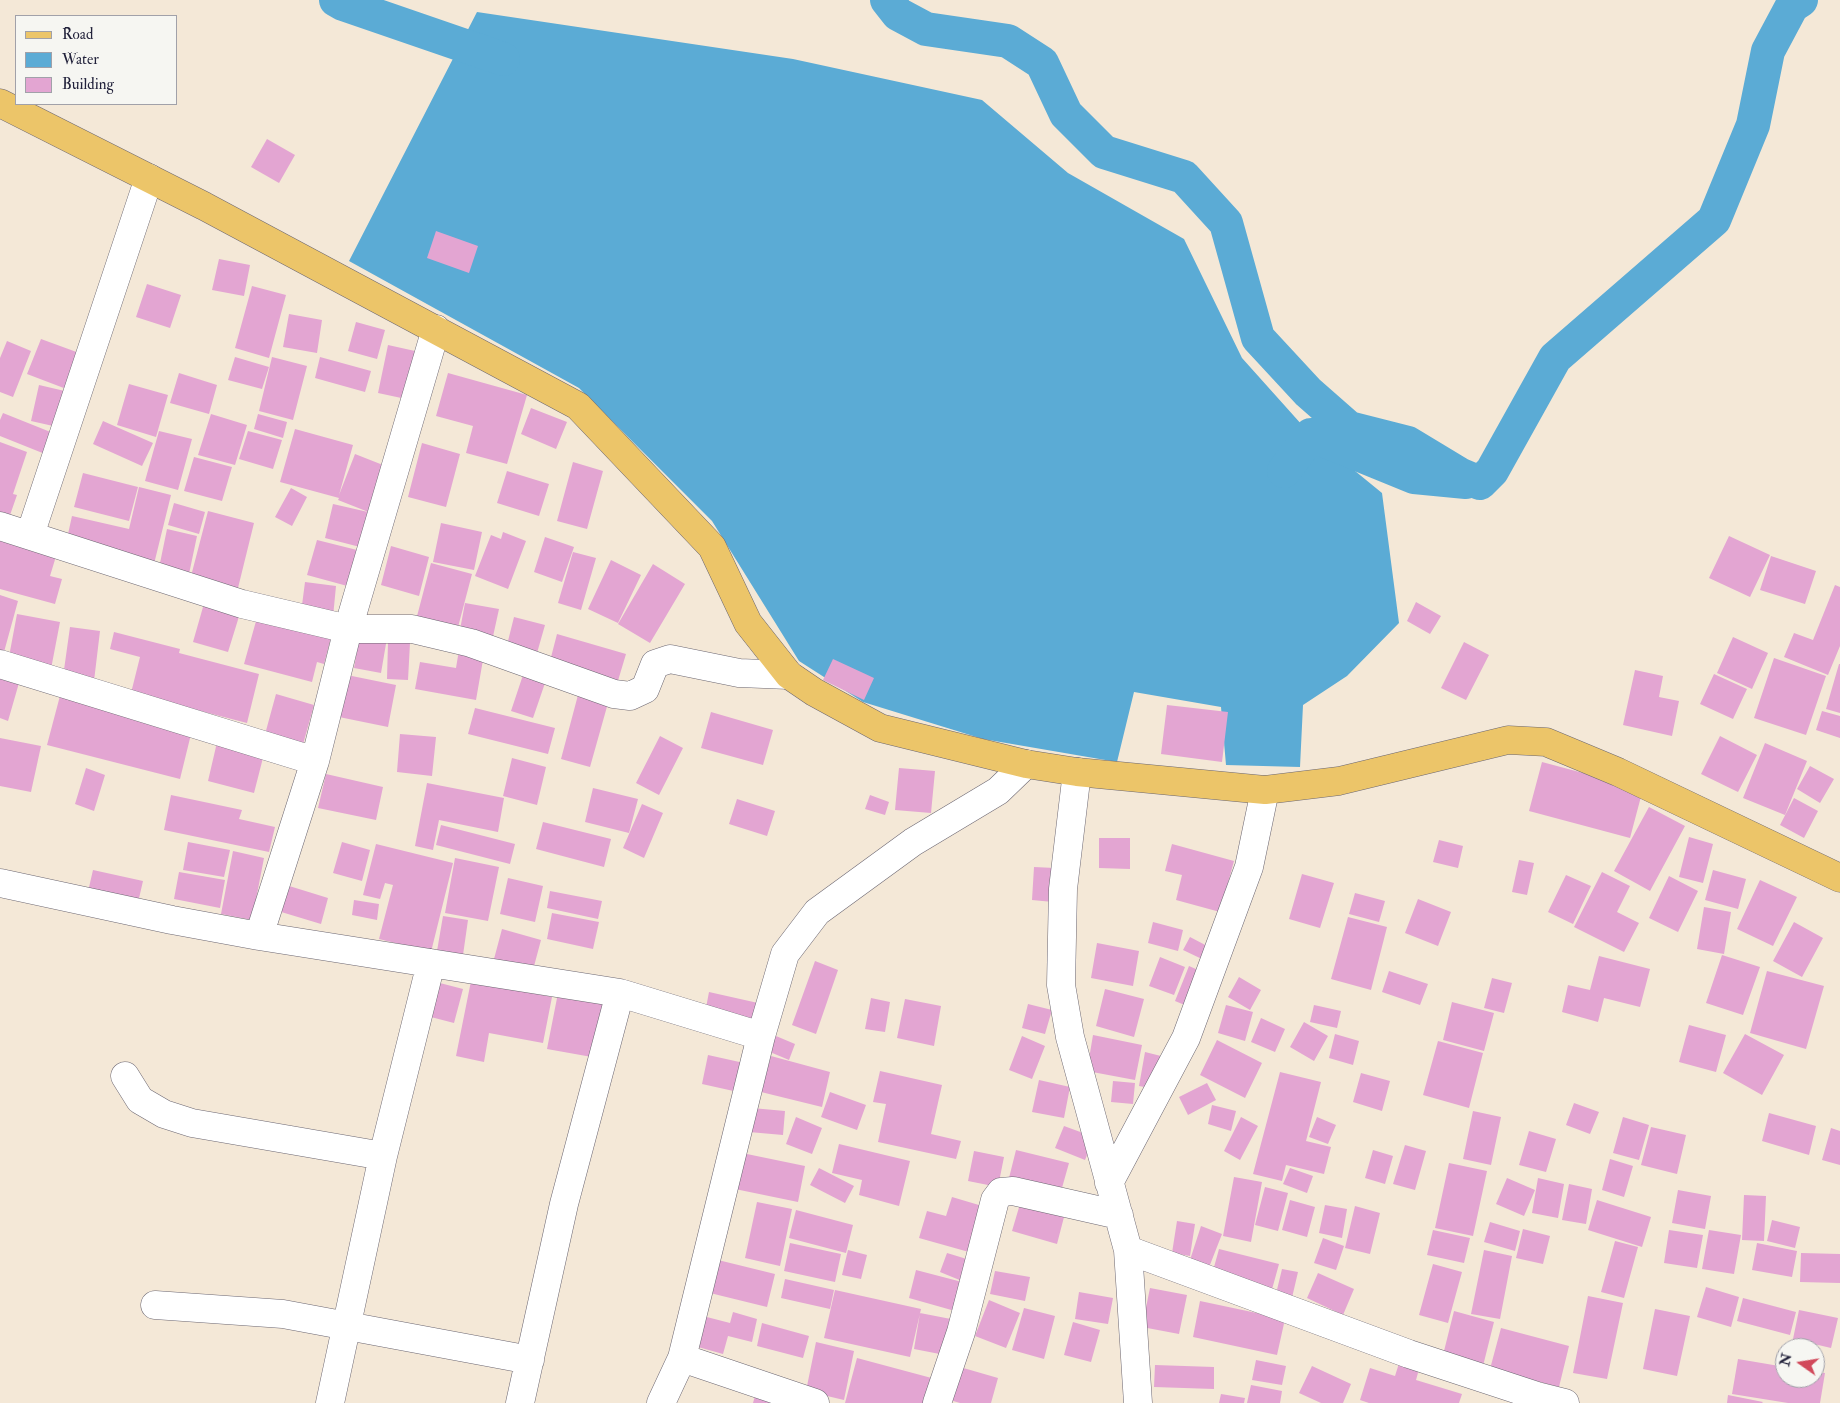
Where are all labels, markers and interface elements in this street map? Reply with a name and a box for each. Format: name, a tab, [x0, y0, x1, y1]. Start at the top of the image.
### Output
legend	[15, 15, 178, 105]
text: Road	[62, 25, 93, 44]
text: Water	[62, 50, 99, 69]
text: Building	[62, 75, 114, 94]
north arrow	[1775, 1338, 1825, 1388]
text: N	[1776, 1352, 1796, 1368]

